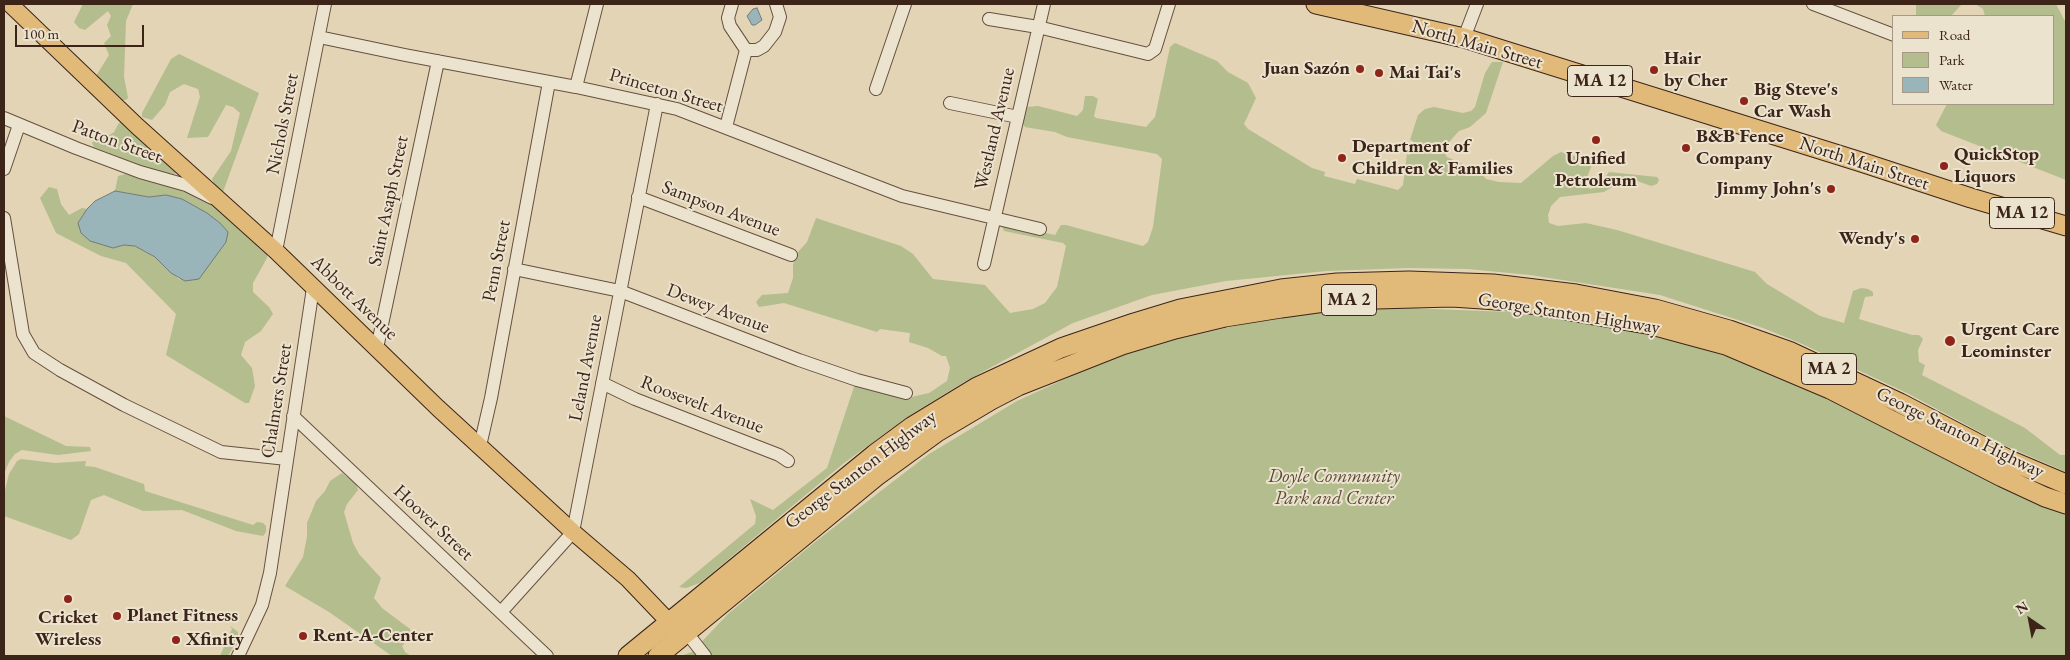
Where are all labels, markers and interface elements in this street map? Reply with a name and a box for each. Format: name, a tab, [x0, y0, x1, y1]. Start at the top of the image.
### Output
scale bar	[18, 15, 146, 47]
street label: North Main Street	[1409, 15, 1545, 75]
legend	[1892, 15, 2055, 105]
text: 100 m	[23, 24, 59, 43]
text: Road	[1939, 25, 1970, 44]
place label: Hair by Cher	[1664, 48, 1728, 92]
text: Park	[1939, 50, 1965, 69]
place label: Juan Sazón	[1263, 58, 1350, 80]
place label: Mai Tai's	[1389, 62, 1461, 84]
marker: Juan Sazón	[1354, 63, 1366, 75]
street label: Princeton Street	[607, 64, 725, 118]
marker: Hair by Cher	[1648, 64, 1660, 76]
street label: Westland Avenue	[970, 65, 1020, 193]
road number: MA 12	[1568, 66, 1632, 96]
marker: Mai Tai's	[1373, 67, 1385, 79]
street label: Nichols Street	[262, 71, 304, 177]
text: Water	[1939, 75, 1973, 94]
place label: Big Steve's Car Wash	[1754, 79, 1838, 123]
marker: Big Steve's Car Wash	[1738, 95, 1750, 107]
street label: Patton Street	[69, 115, 165, 169]
place label: B&B Fence Company	[1696, 126, 1784, 170]
street label: North Main Street	[1796, 132, 1932, 196]
street label: Saint Asaph Street	[364, 134, 414, 268]
marker: Unified Petroleum	[1590, 134, 1602, 146]
place label: Department of Children & Families	[1352, 136, 1513, 180]
marker: B&B Fence Company	[1680, 142, 1692, 154]
place label: QuickStop Liquors	[1954, 144, 2039, 188]
place label: Unified Petroleum	[1555, 148, 1637, 192]
marker: Department of Children & Families	[1336, 152, 1348, 164]
marker: QuickStop Liquors	[1938, 160, 1950, 172]
street label: Sampson Avenue	[659, 176, 783, 242]
place label: Jimmy John's	[1716, 178, 1821, 200]
marker: Jimmy John's	[1825, 183, 1837, 195]
road number: MA 12	[1990, 198, 2054, 228]
street label: Penn Street	[478, 218, 516, 304]
place label: Wendy's	[1838, 228, 1905, 250]
marker: Wendy's	[1909, 233, 1921, 245]
street label: Abbott Avenue	[306, 251, 402, 345]
street label: Dewey Avenue	[663, 279, 773, 339]
road number: MA 2	[1322, 284, 1376, 316]
street label: George Stanton Highway	[1476, 288, 1662, 340]
street label: Leland Avenue	[564, 313, 608, 423]
place label: Urgent Care Leominster	[1961, 319, 2059, 363]
marker: Urgent Care Leominster	[1943, 334, 1957, 348]
street label: Chalmers Street	[257, 342, 297, 460]
road number: MA 2	[1802, 354, 1856, 384]
street label: Roosevelt Avenue	[637, 371, 767, 439]
street label: George Stanton Highway	[1872, 382, 2048, 484]
street label: George Stanton Highway	[781, 406, 941, 534]
park label: Doyle Community Park and Center	[1268, 466, 1400, 510]
street label: Hoover Street	[388, 480, 478, 566]
marker: Cricket Wireless	[62, 593, 74, 605]
north arrow	[2005, 595, 2055, 645]
text: N	[2012, 597, 2031, 618]
place label: Planet Fitness	[127, 605, 238, 627]
place label: Cricket Wireless	[35, 607, 101, 651]
marker: Planet Fitness	[111, 610, 123, 622]
place label: Rent-A-Center	[313, 625, 433, 647]
place label: Xfinity	[186, 629, 244, 651]
marker: Rent-A-Center	[297, 630, 309, 642]
marker: Xfinity	[170, 634, 182, 646]

